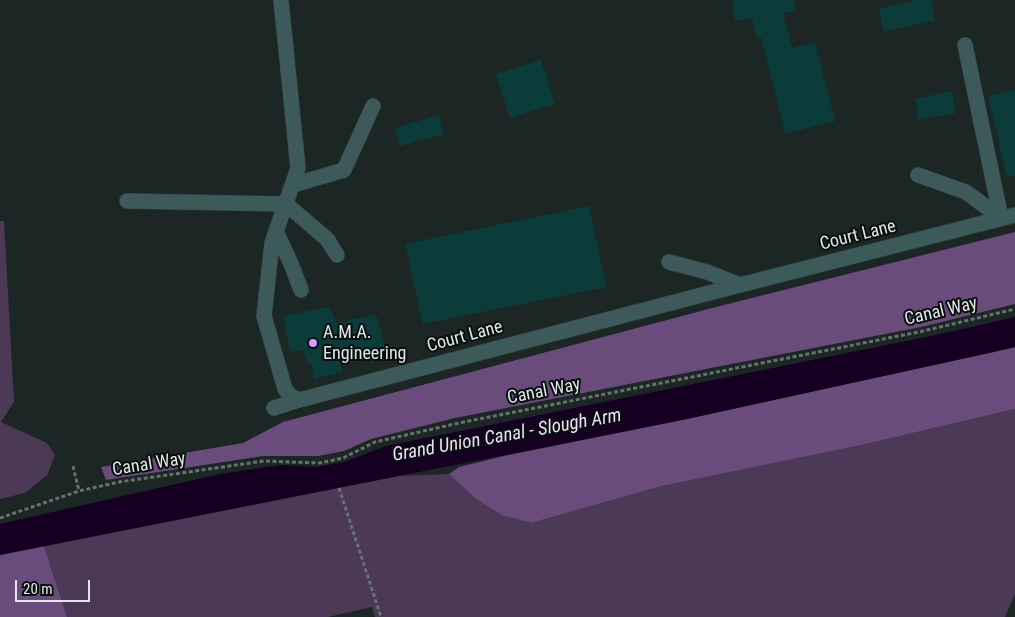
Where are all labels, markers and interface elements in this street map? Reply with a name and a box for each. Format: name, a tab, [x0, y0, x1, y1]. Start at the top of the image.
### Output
street label: Court Lane	[818, 216, 898, 256]
street label: Canal Way	[903, 293, 979, 331]
street label: Court Lane	[425, 317, 505, 357]
place label: A.M.A. Engineering	[323, 322, 406, 364]
marker: A.M.A. Engineering	[307, 337, 319, 349]
street label: Canal Way	[506, 374, 582, 410]
water label: Grand Union Canal - Slough Arm	[391, 405, 623, 467]
street label: Canal Way	[111, 449, 187, 481]
scale bar	[18, 570, 92, 602]
text: 20 m	[23, 580, 53, 598]

